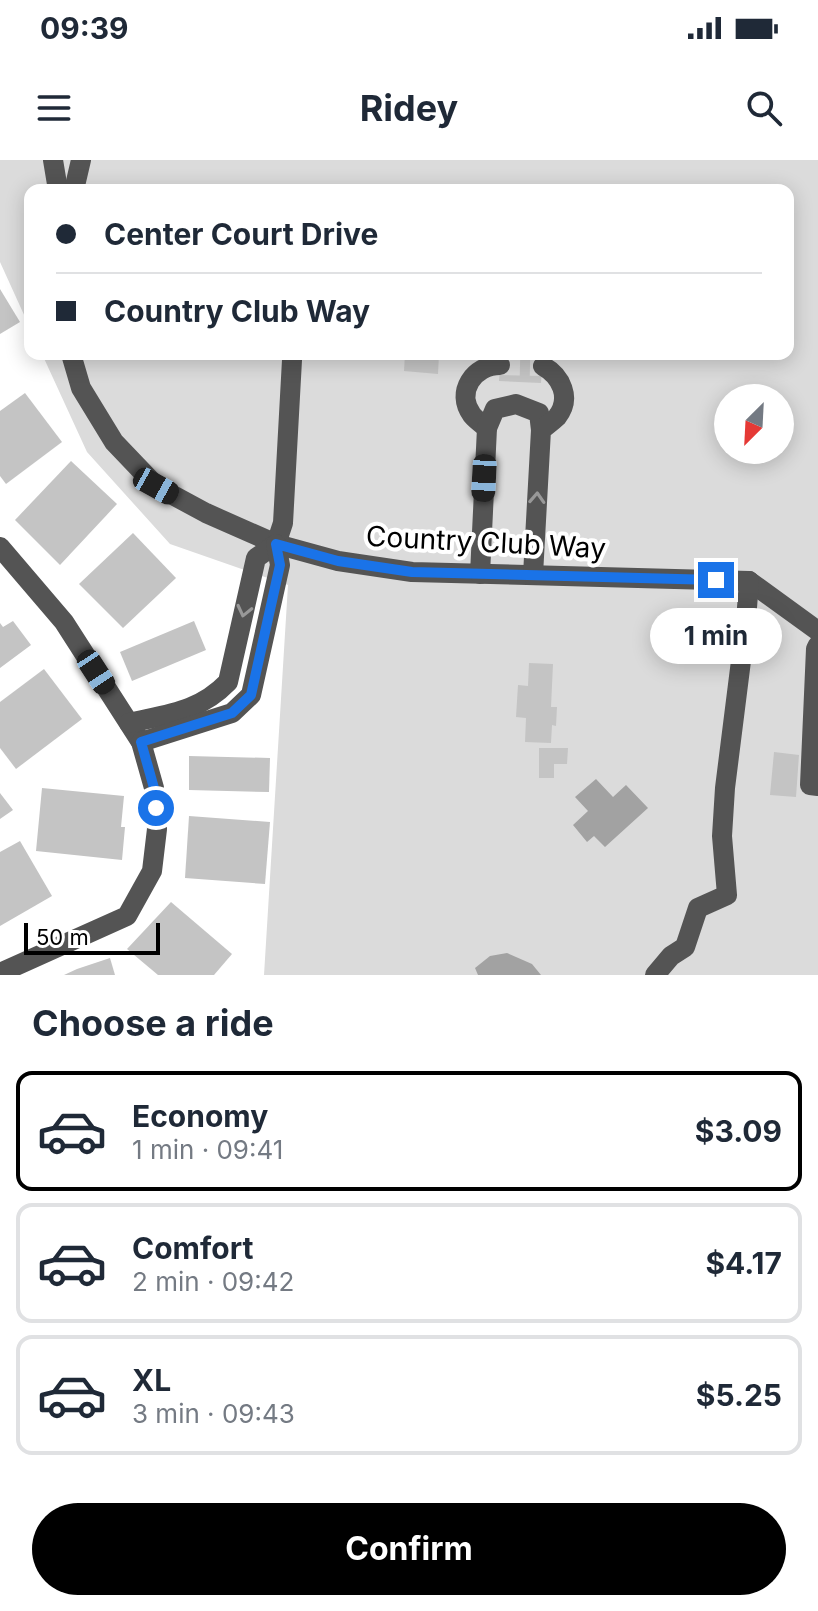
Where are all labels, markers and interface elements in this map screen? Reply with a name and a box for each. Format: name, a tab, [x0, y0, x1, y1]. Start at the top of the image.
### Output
text: 09:39	[40, 10, 129, 46]
icon: menu	[32, 86, 76, 130]
text: Ridey	[360, 86, 458, 130]
icon: search	[742, 86, 786, 130]
text: Center Court Drive	[104, 216, 378, 252]
text: Country Club Way	[104, 293, 370, 329]
north arrow	[714, 384, 794, 464]
map controls	[714, 384, 794, 464]
car	[471, 453, 497, 503]
car	[129, 464, 183, 508]
one-way arrow	[529, 491, 546, 504]
street label: Country Club Way	[365, 519, 607, 565]
route end	[698, 562, 734, 598]
one-way arrow	[236, 604, 253, 617]
callout: 1 min	[650, 608, 782, 664]
text: 1 min	[684, 620, 748, 651]
car	[73, 645, 119, 699]
route start	[138, 790, 174, 826]
scale bar	[24, 919, 160, 955]
text: 50 m	[36, 924, 89, 950]
text: Choose a ride	[32, 1001, 274, 1045]
icon: car	[36, 1095, 108, 1167]
text: Economy	[132, 1098, 268, 1134]
text: $3.09	[695, 1113, 782, 1149]
text: 1 min · 09:41	[132, 1134, 283, 1165]
icon: car	[36, 1227, 108, 1299]
text: Comfort	[132, 1230, 253, 1266]
text: $4.17	[705, 1245, 782, 1281]
text: 2 min · 09:42	[132, 1266, 294, 1297]
icon: car	[36, 1359, 108, 1431]
text: XL	[132, 1362, 171, 1398]
text: $5.25	[696, 1377, 782, 1413]
text: 3 min · 09:43	[132, 1398, 295, 1429]
button: Confirm	[32, 1503, 786, 1595]

